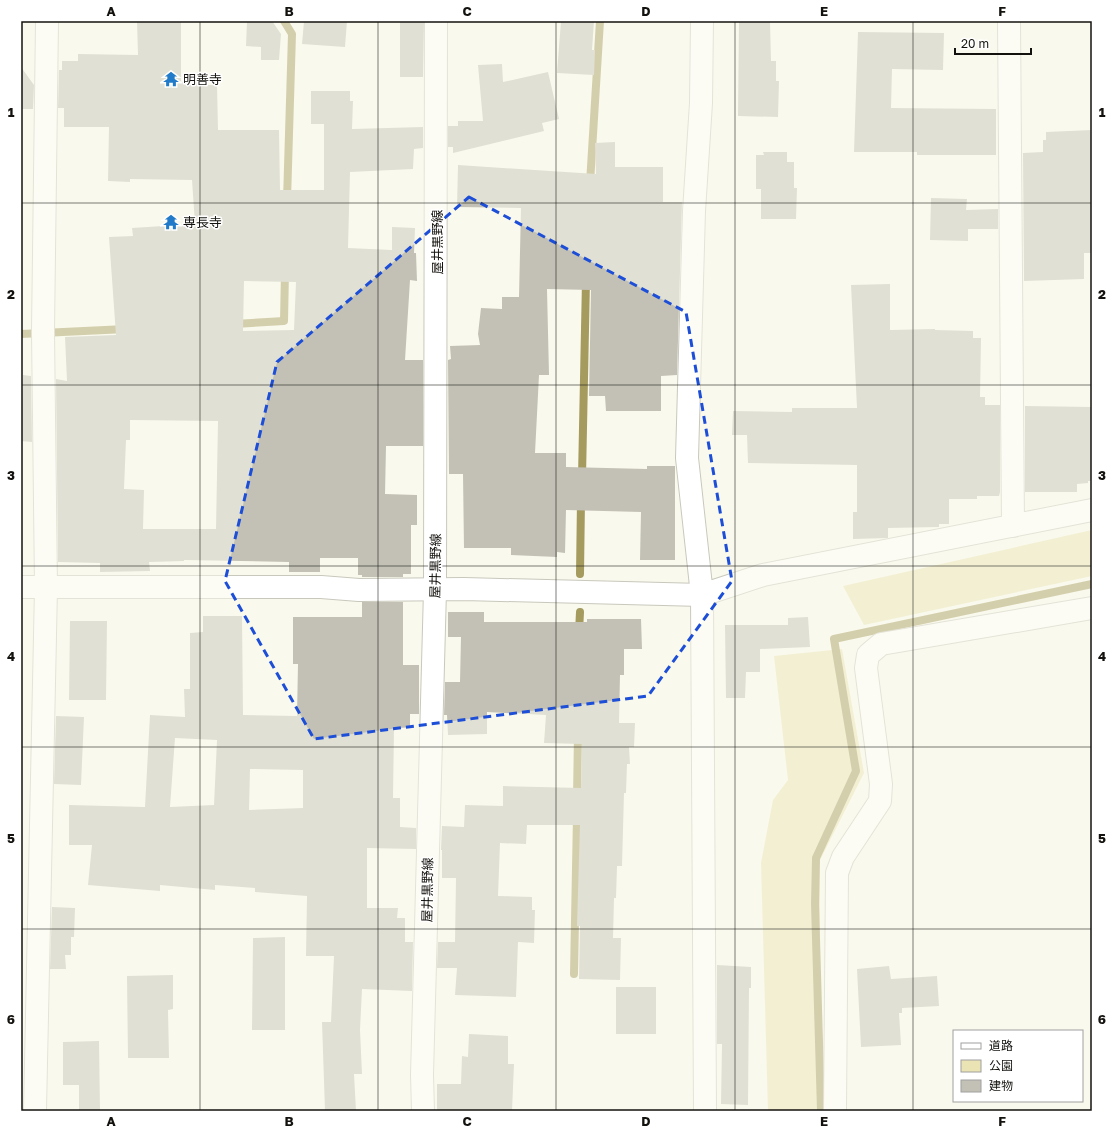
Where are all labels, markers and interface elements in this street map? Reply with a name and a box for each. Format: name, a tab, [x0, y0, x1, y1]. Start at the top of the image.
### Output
text: A	[106, 3, 116, 19]
text: B	[284, 3, 294, 19]
text: C	[462, 3, 472, 19]
text: D	[641, 3, 651, 19]
text: E	[820, 3, 828, 19]
text: F	[998, 3, 1006, 19]
scale bar	[955, 30, 1031, 56]
text: 20 m	[961, 36, 989, 51]
temple icon: 明善寺	[162, 70, 180, 88]
place label: 明善寺	[183, 71, 222, 87]
text: 1	[8, 104, 15, 120]
text: 1	[1099, 104, 1106, 120]
street label: 屋井黒野線	[429, 209, 445, 275]
temple icon: 専長寺	[162, 213, 180, 231]
place label: 専長寺	[183, 214, 222, 230]
text: 2	[7, 286, 15, 302]
text: 2	[1098, 286, 1106, 302]
text: 3	[7, 467, 15, 483]
text: 3	[1098, 467, 1106, 483]
street label: 屋井黒野線	[426, 533, 444, 599]
text: 4	[7, 648, 15, 664]
text: 4	[1098, 648, 1106, 664]
text: 5	[7, 830, 15, 846]
text: 5	[1098, 830, 1106, 846]
street label: 屋井黒野線	[418, 857, 436, 923]
text: 6	[7, 1011, 15, 1027]
text: 6	[1098, 1011, 1106, 1027]
legend	[953, 1030, 1083, 1102]
text: 道路	[989, 1038, 1013, 1053]
text: 公園	[989, 1058, 1013, 1073]
text: 建物	[989, 1078, 1013, 1093]
text: A	[106, 1113, 116, 1129]
text: B	[284, 1113, 294, 1129]
text: C	[462, 1113, 472, 1129]
text: D	[641, 1113, 651, 1129]
text: E	[820, 1113, 828, 1129]
text: F	[998, 1113, 1006, 1129]

